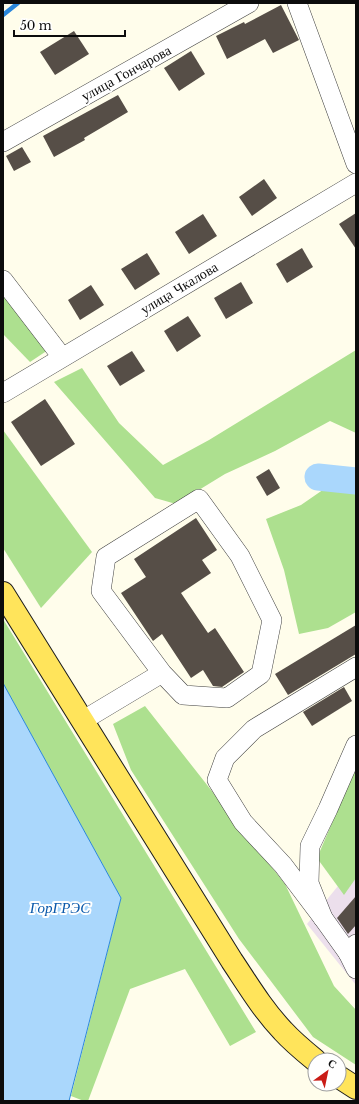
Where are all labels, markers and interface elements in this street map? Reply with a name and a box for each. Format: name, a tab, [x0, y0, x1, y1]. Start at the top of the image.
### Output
scale bar	[14, 12, 125, 38]
text: 50 m	[20, 18, 52, 33]
street label: улица Гончарова	[78, 41, 175, 105]
street label: улица Чкалова	[137, 257, 222, 318]
water label: ГорГРЭС	[29, 898, 91, 917]
north arrow	[307, 1052, 347, 1092]
text: С	[325, 1056, 340, 1072]

